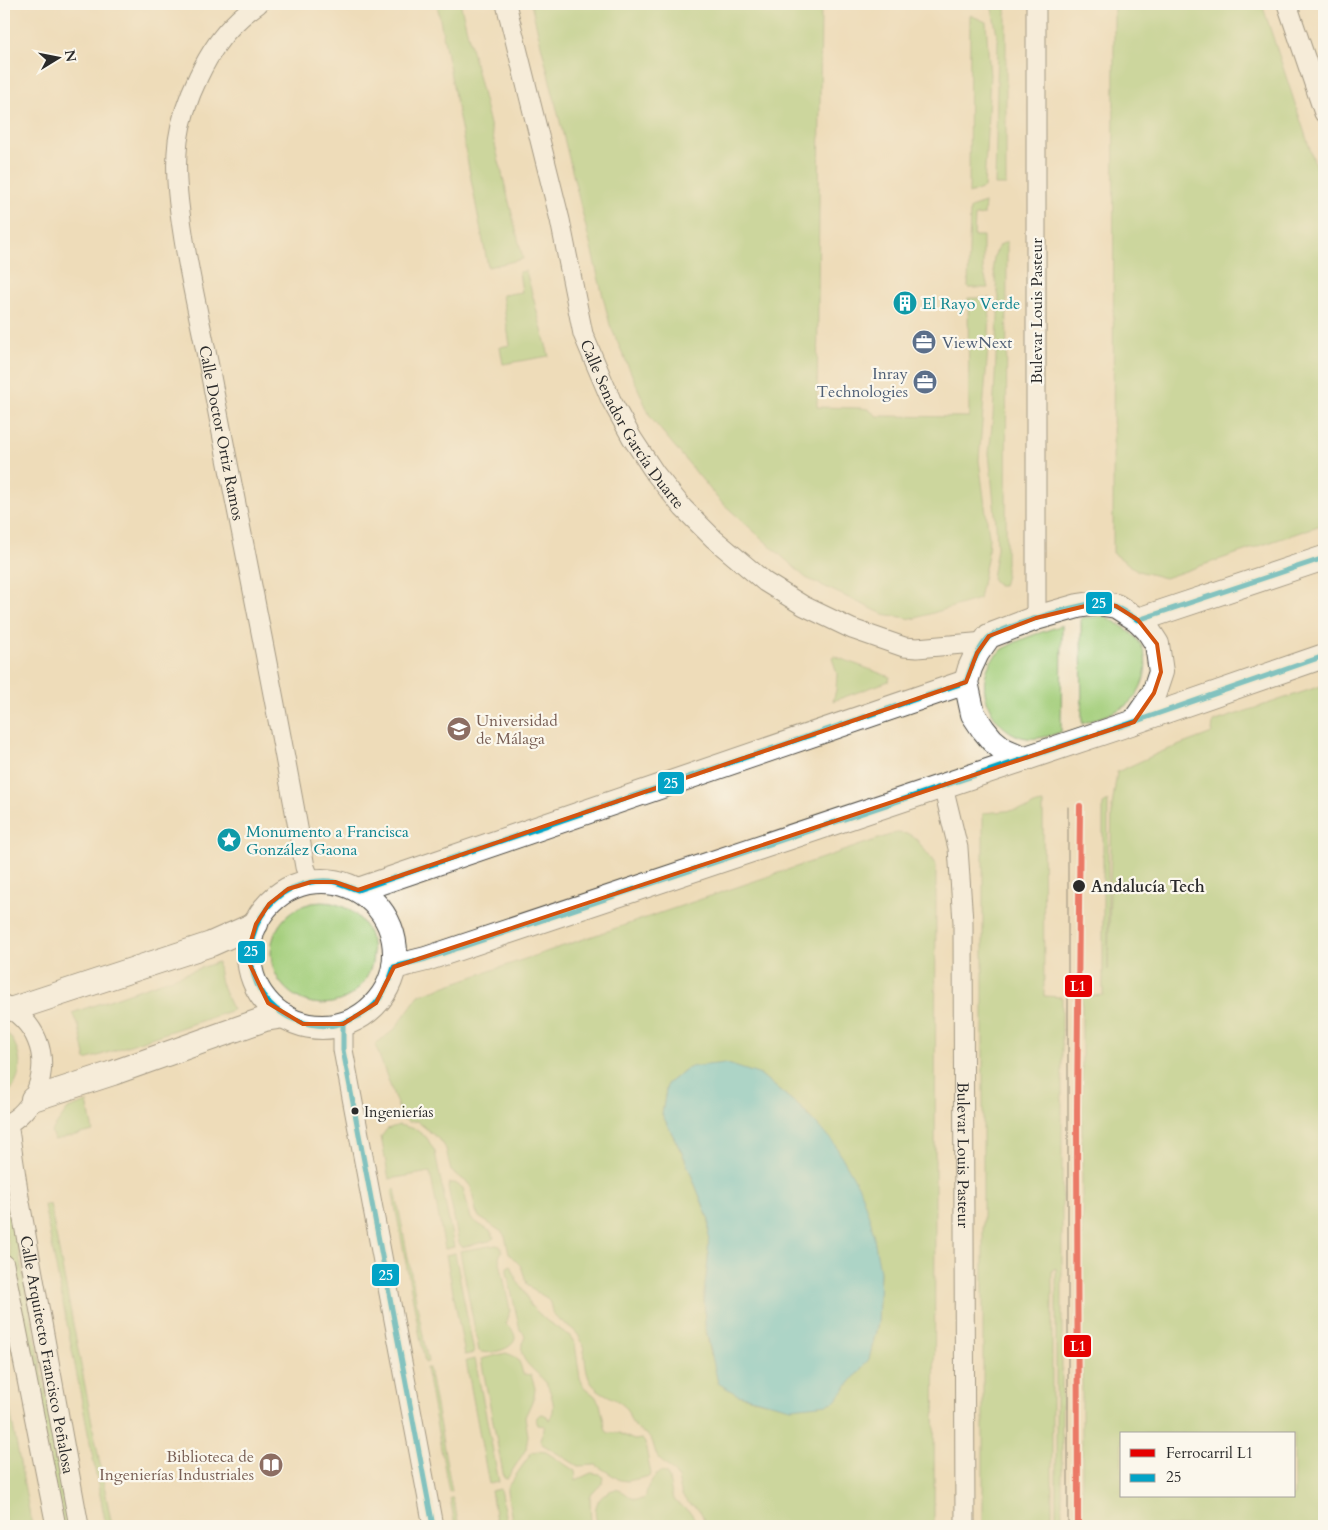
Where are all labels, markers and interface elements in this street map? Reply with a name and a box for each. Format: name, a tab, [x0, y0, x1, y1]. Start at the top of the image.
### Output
north arrow	[32, 32, 82, 82]
text: N	[60, 48, 81, 63]
street label: Bulevar Louis Pasteur	[1026, 238, 1048, 384]
building icon: El Rayo Verde	[892, 290, 918, 316]
place label: El Rayo Verde	[922, 293, 1020, 315]
office icon: ViewNext	[911, 329, 937, 355]
place label: ViewNext	[942, 332, 1012, 354]
street label: Calle Senador García Duarte	[575, 336, 689, 514]
street label: Calle Doctor Ortiz Ramos	[193, 344, 249, 523]
place label: Inray Technologies	[816, 363, 909, 403]
office icon: Inray Technologies	[912, 369, 938, 395]
line badge: 25	[1085, 591, 1113, 615]
text: 25	[1092, 594, 1106, 613]
place label: Universidad de Málaga	[476, 710, 558, 750]
school or university icon: Universidad de Málaga	[446, 716, 472, 742]
line badge: 25	[657, 771, 685, 795]
text: 25	[664, 774, 678, 793]
place label: Monumento a Francisca González Gaona	[246, 821, 409, 861]
place icon: Monumento a Francisca González Gaona	[216, 827, 242, 853]
place label: Andalucía Tech	[1091, 876, 1205, 898]
marker: Andalucía Tech	[1071, 878, 1087, 894]
line badge: 25	[237, 940, 266, 964]
text: 25	[244, 942, 258, 961]
line badge: L1	[1064, 974, 1093, 998]
text: L1	[1070, 977, 1086, 996]
street label: Bulevar Louis Pasteur	[952, 1082, 974, 1228]
place label: Ingenierías	[364, 1102, 434, 1122]
marker: Ingenierías	[350, 1106, 360, 1116]
street label: Calle Arquitecto Francisco Peñalosa	[14, 1234, 79, 1476]
line badge: 25	[371, 1263, 400, 1287]
text: 25	[379, 1266, 393, 1285]
line badge: L1	[1063, 1334, 1092, 1358]
text: L1	[1070, 1337, 1086, 1356]
legend	[1120, 1432, 1296, 1498]
text: Ferrocarril L1	[1166, 1443, 1254, 1463]
place label: Biblioteca de Ingenierías Industriales	[99, 1446, 254, 1486]
library icon: Biblioteca de Ingenierías Industriales	[258, 1452, 284, 1478]
text: 25	[1166, 1467, 1181, 1487]

